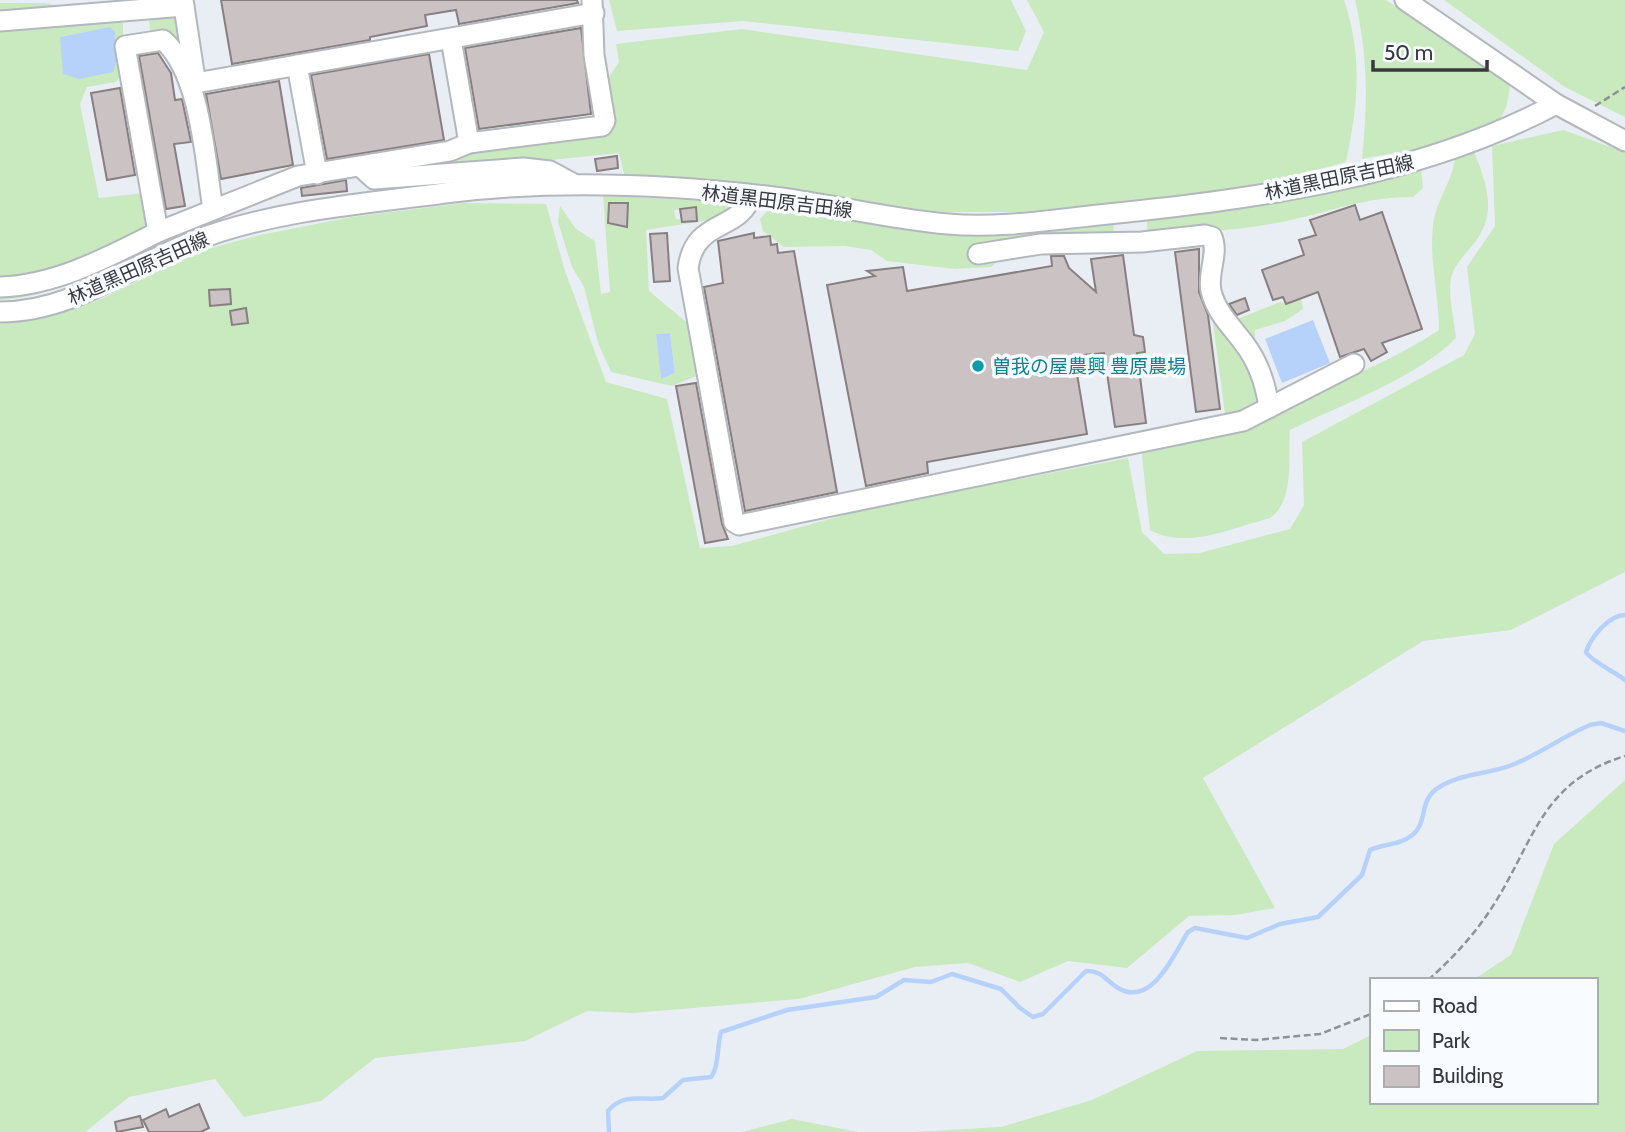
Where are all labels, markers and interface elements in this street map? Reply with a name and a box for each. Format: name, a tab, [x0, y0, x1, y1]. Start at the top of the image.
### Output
scale bar	[1373, 28, 1487, 72]
text: 50 m	[1384, 40, 1433, 65]
street label: 林道黒田原吉田線	[1262, 150, 1416, 205]
street label: 林道黒田原吉田線	[700, 181, 854, 222]
street label: 林道黒田原吉田線	[64, 227, 212, 310]
place label: 曽我の屋農興 豊原農場	[992, 355, 1186, 378]
marker: 曽我の屋農興 豊原農場	[970, 358, 986, 374]
legend	[1370, 978, 1597, 1104]
text: Road	[1432, 993, 1478, 1018]
text: Park	[1432, 1028, 1470, 1053]
text: Building	[1432, 1063, 1504, 1088]

